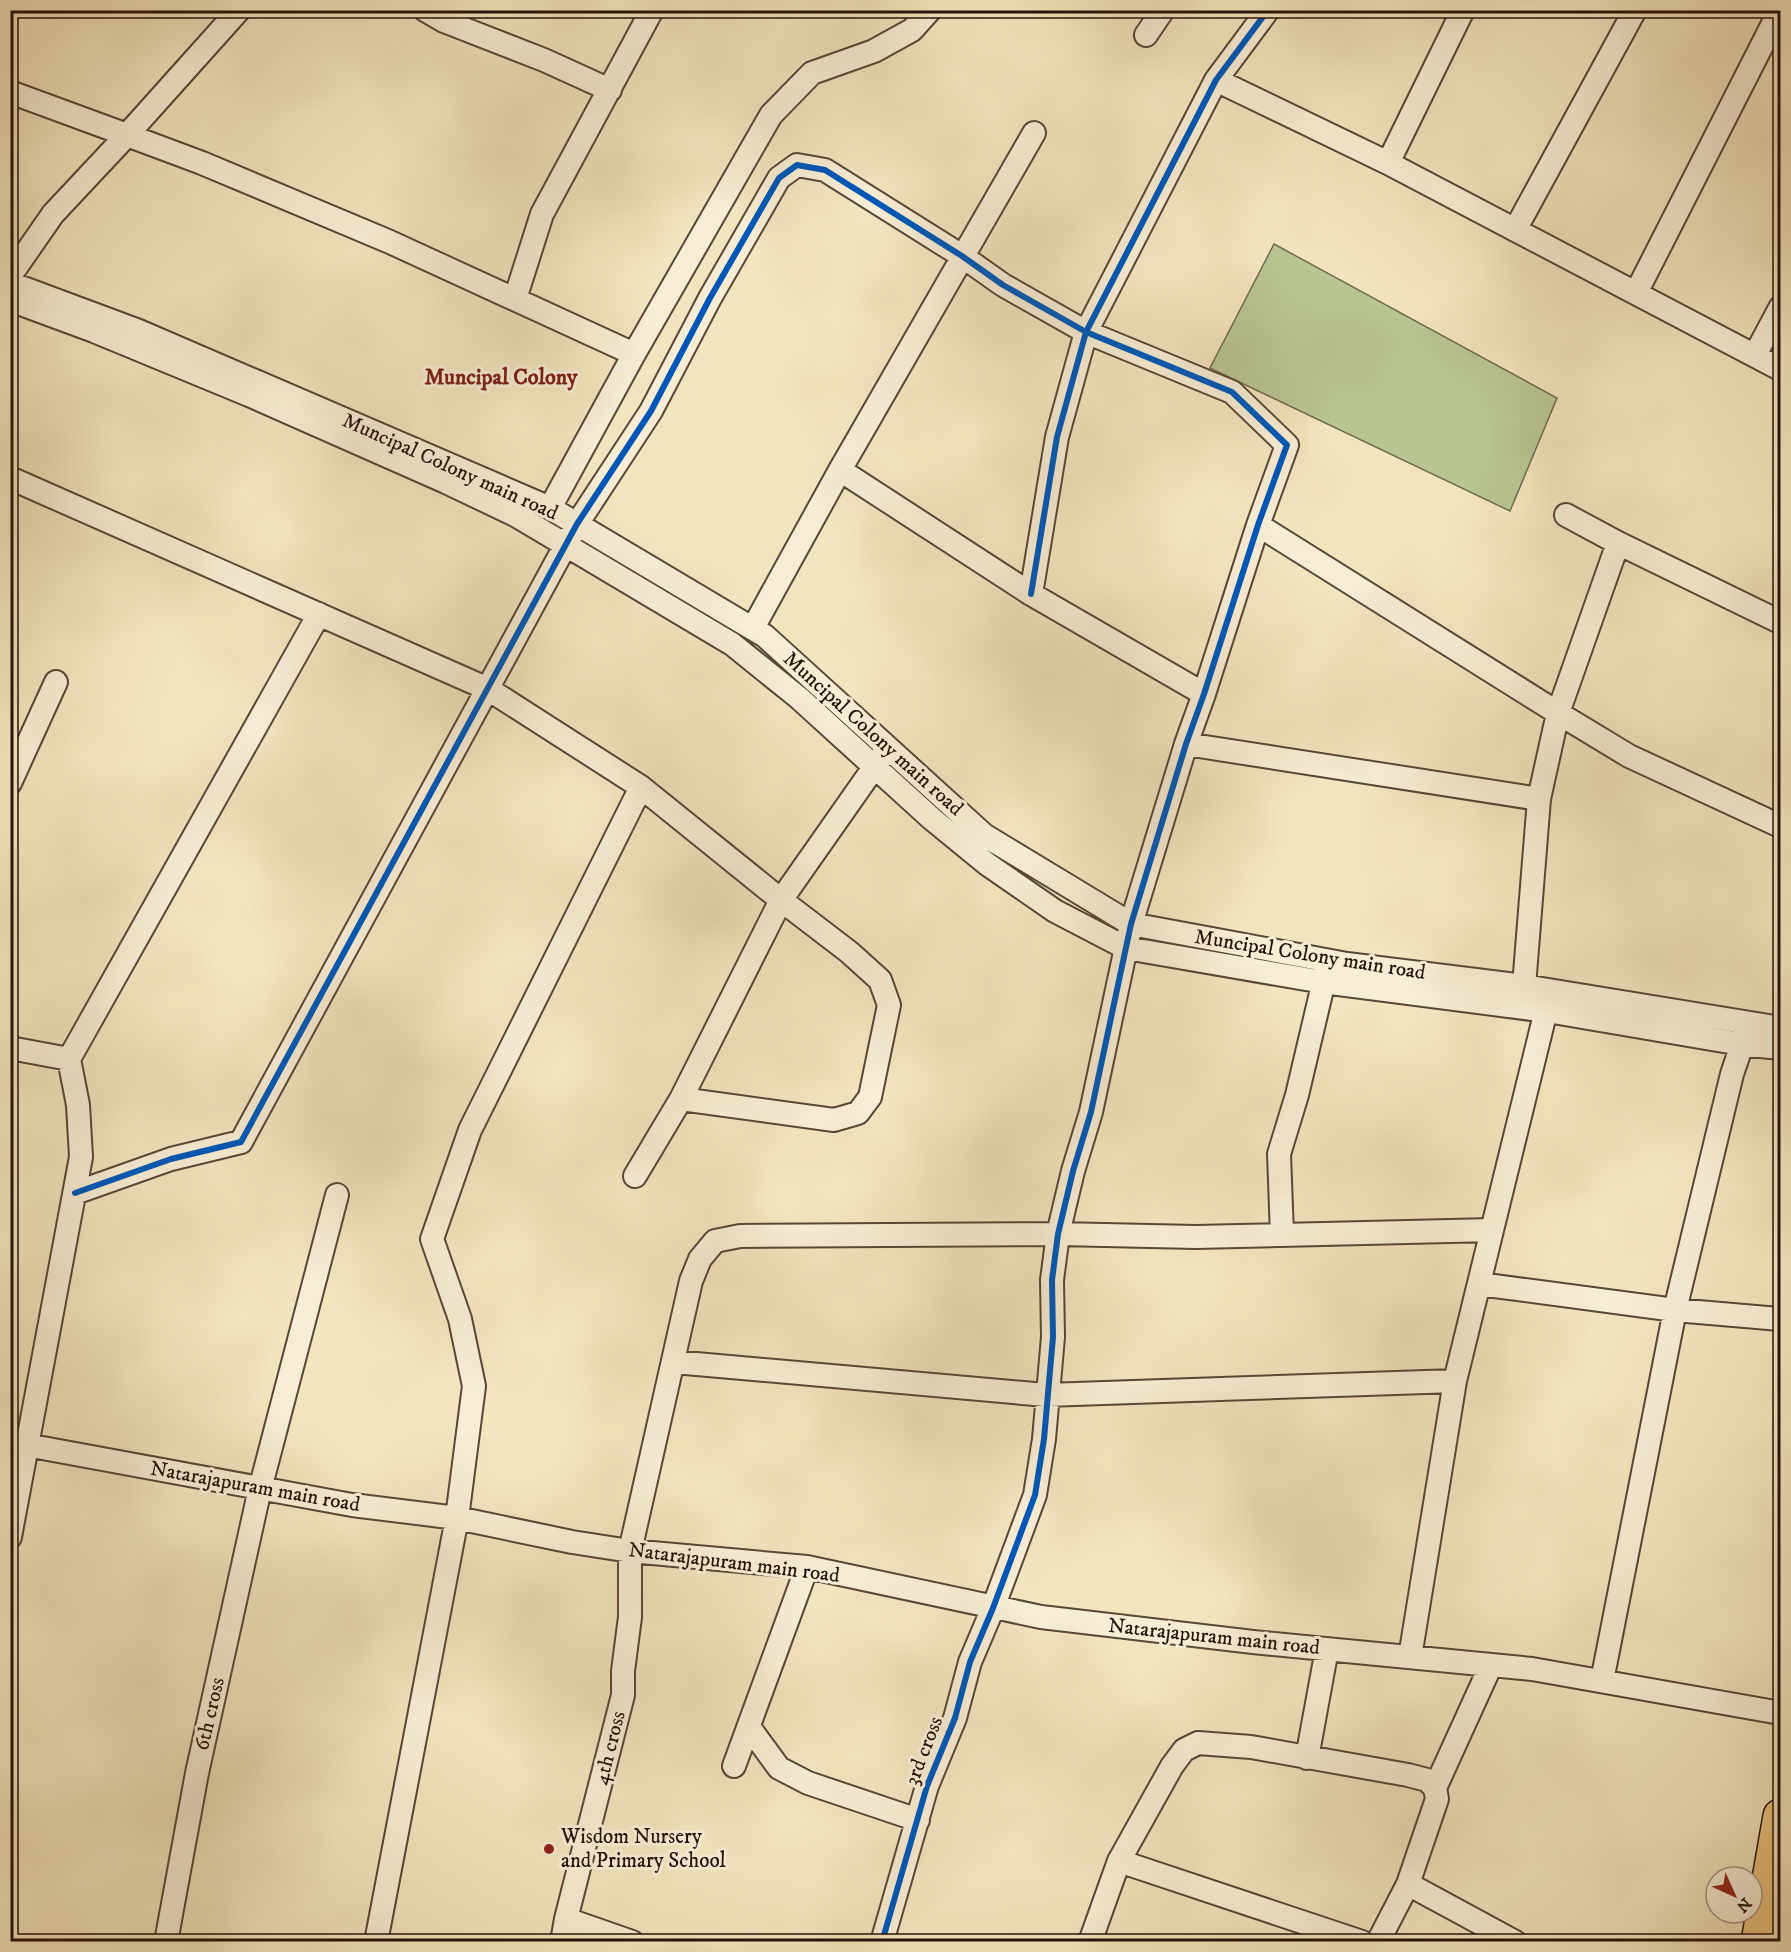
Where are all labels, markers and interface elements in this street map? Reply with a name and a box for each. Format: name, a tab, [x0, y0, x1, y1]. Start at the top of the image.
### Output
district label: Muncipal Colony	[425, 364, 578, 391]
street label: Muncipal Colony main road	[338, 408, 562, 527]
street label: Muncipal Colony main road	[778, 646, 969, 822]
street label: Muncipal Colony main road	[1193, 924, 1428, 986]
street label: Natarajapuram main road	[148, 1456, 363, 1518]
street label: Natarajapuram main road	[627, 1537, 842, 1589]
street label: Natarajapuram main road	[1107, 1613, 1322, 1661]
street label: 6th cross	[189, 1675, 231, 1753]
street label: 4th cross	[588, 1708, 632, 1788]
street label: 3rd cross	[899, 1713, 949, 1789]
place label: Wisdom Nursery and Primary School	[560, 1824, 727, 1874]
marker: Wisdom Nursery and Primary School	[542, 1842, 556, 1856]
north arrow	[1704, 1865, 1764, 1925]
text: N	[1732, 1893, 1756, 1917]

